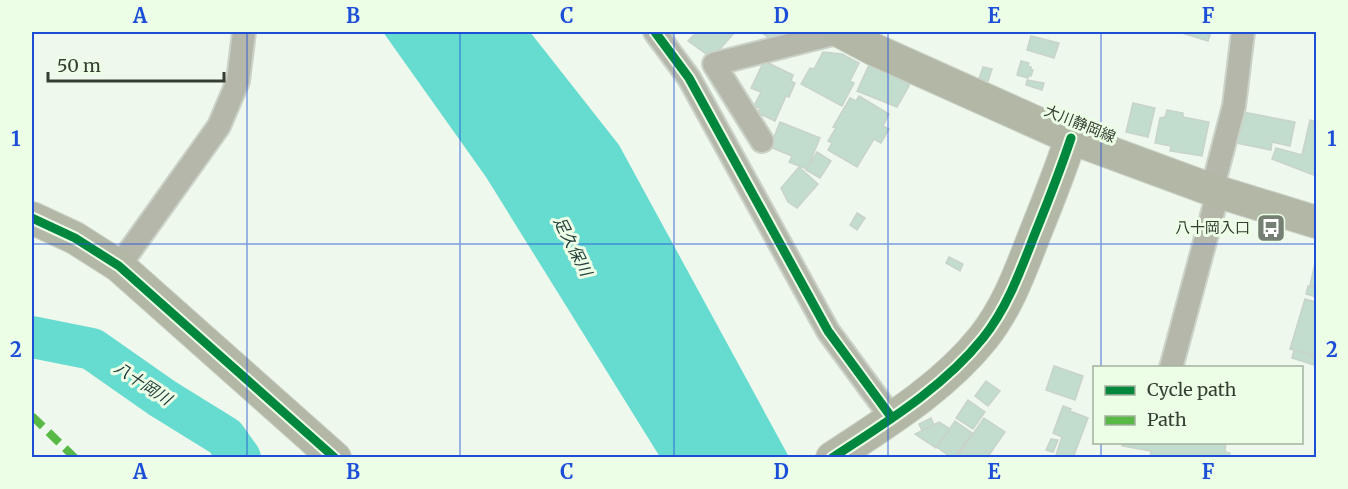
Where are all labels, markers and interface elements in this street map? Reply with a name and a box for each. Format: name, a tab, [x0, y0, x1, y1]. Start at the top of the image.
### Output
text: A	[132, 3, 148, 28]
text: B	[346, 3, 360, 28]
text: C	[560, 3, 574, 28]
text: D	[773, 3, 789, 28]
text: E	[987, 3, 1001, 28]
text: F	[1202, 3, 1215, 28]
scale bar	[48, 45, 224, 83]
text: 50 m	[57, 54, 101, 77]
street label: 大川静岡線	[1042, 101, 1119, 146]
text: 1	[11, 126, 21, 151]
text: 1	[1327, 126, 1337, 151]
bus stop icon: 八十岡入口	[1255, 212, 1287, 244]
water label: 足久保川	[550, 213, 597, 281]
place label: 八十岡入口	[1175, 218, 1250, 237]
text: 2	[10, 337, 22, 362]
text: 2	[1326, 337, 1338, 362]
water label: 八十岡川	[111, 357, 177, 410]
legend	[1093, 366, 1303, 444]
text: Cycle path	[1147, 378, 1237, 401]
text: Path	[1147, 408, 1187, 431]
text: A	[132, 459, 148, 484]
text: B	[346, 459, 360, 484]
text: C	[560, 459, 574, 484]
text: D	[773, 459, 789, 484]
text: E	[987, 459, 1001, 484]
text: F	[1202, 459, 1215, 484]

